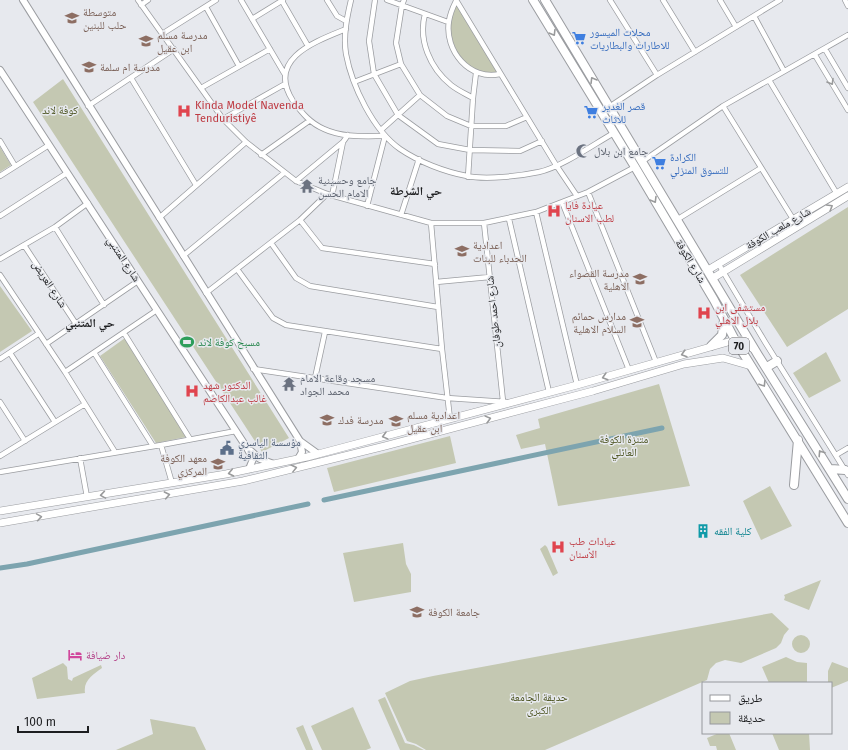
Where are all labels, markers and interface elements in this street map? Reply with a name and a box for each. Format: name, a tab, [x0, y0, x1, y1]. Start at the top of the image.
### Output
place label: متوسطة حلب للبنين	[83, 6, 126, 32]
school or university icon: متوسطة حلب للبنين	[64, 10, 80, 26]
place label: محلات الميسور للاطارات والبطاريات	[589, 26, 670, 52]
place label: مدرسة مسلم ابن عقيل	[157, 29, 207, 55]
one-way arrow	[549, 29, 556, 36]
supermarket icon: محلات الميسور للاطارات والبطاريات	[571, 30, 587, 46]
school or university icon: مدرسة مسلم ابن عقيل	[138, 33, 154, 49]
school or university icon: مدرسة ام سلمة	[81, 59, 97, 75]
place label: مدرسة ام سلمة	[100, 61, 160, 74]
one-way arrow	[590, 77, 597, 84]
one-way arrow	[827, 78, 834, 85]
place label: Kinda Model Navenda Tenduristiyê	[195, 99, 304, 125]
place label: قصر الغدير للاثاث	[601, 100, 646, 126]
hospital icon: Kinda Model Navenda Tenduristiyê	[176, 103, 192, 119]
park label: كوفة لاند	[42, 104, 79, 117]
supermarket icon: قصر الغدير للاثاث	[583, 104, 599, 120]
mosque icon: جامع ابن بلال	[575, 143, 591, 159]
place label: جامع ابن بلال	[594, 145, 648, 158]
place label: الكرادة للتسوق المنزلي	[670, 151, 729, 179]
supermarket icon: الكرادة للتسوق المنزلي	[651, 155, 667, 171]
place label: جامع وحسينية الامام الحسن	[318, 174, 377, 200]
temple icon: جامع وحسينية الامام الحسن	[299, 178, 315, 194]
district label: حي الشرطة	[390, 184, 442, 201]
one-way arrow	[650, 196, 657, 203]
place label: عيادة فايا لطب الاسنان	[565, 199, 614, 225]
hospital icon: عيادة فايا لطب الاسنان	[546, 203, 562, 219]
street label: شارع ملعب الكوفة	[744, 205, 813, 252]
one-way arrow	[826, 205, 833, 212]
street label: شارع المتنبي	[103, 234, 143, 285]
street label: شارع الكوفة	[672, 237, 709, 285]
place label: اعدادية الحدباء للبنات	[473, 239, 527, 265]
school or university icon: اعدادية الحدباء للبنات	[454, 243, 470, 259]
street label: شارع العريض	[30, 258, 70, 310]
place label: مدرسة القصواء الاهلية	[569, 267, 629, 293]
school or university icon: مدرسة القصواء الاهلية	[632, 271, 648, 287]
street label: شارع احمد طوفان	[483, 275, 504, 349]
place label: مستشفى ابن بلال الاهلي	[715, 301, 765, 329]
hospital icon: مستشفى ابن بلال الاهلي	[696, 305, 712, 321]
place label: مدارس حمائم السلام الاهلية	[572, 310, 626, 336]
school or university icon: مدارس حمائم السلام الاهلية	[629, 314, 645, 330]
district label: حي المتنبي	[65, 316, 115, 333]
sports icon: مسبح كوفة لاند	[179, 334, 195, 350]
place label: مسبح كوفة لاند	[198, 336, 260, 349]
road number: 70	[729, 338, 749, 354]
one-way arrow	[680, 349, 687, 358]
place label: مسجد وقاعة الامام محمد الجواد	[300, 372, 375, 398]
one-way arrow	[602, 372, 609, 381]
temple icon: مسجد وقاعة الامام محمد الجواد	[281, 376, 297, 392]
place label: الدكتور شهد غالب عبدالكاضم	[203, 379, 267, 406]
one-way arrow	[758, 380, 766, 387]
hospital icon: الدكتور شهد غالب عبدالكاضم	[184, 383, 200, 399]
place label: اعدادية مسلم ابن عقيل	[407, 409, 460, 435]
school or university icon: مدرسة فدك	[319, 412, 335, 428]
school or university icon: اعدادية مسلم ابن عقيل	[388, 413, 404, 429]
place label: مدرسة فدك	[338, 414, 384, 427]
one-way arrow	[484, 415, 491, 423]
one-way arrow	[381, 431, 388, 440]
park label: متنزة الكوفة العائلي	[600, 433, 648, 461]
place label: مؤسسة الياسري الثقافية	[238, 436, 301, 462]
public building icon: مؤسسة الياسري الثقافية	[219, 440, 235, 456]
one-way arrow	[818, 451, 825, 458]
place label: معهد الكوفة المركزي	[160, 452, 207, 480]
school or university icon: معهد الكوفة المركزي	[210, 456, 226, 472]
one-way arrow	[291, 465, 297, 473]
one-way arrow	[228, 468, 234, 476]
one-way arrow	[100, 490, 106, 499]
one-way arrow	[164, 491, 170, 500]
one-way arrow	[35, 513, 42, 522]
building icon: كلية الفقه	[695, 523, 711, 539]
place label: كلية الفقه	[714, 525, 752, 538]
place label: عيادات طب الأسنان	[569, 535, 617, 561]
hospital icon: عيادات طب الأسنان	[550, 539, 566, 555]
school or university icon: جامعة الكوفة	[409, 604, 425, 620]
place label: جامعة الكوفة	[428, 606, 480, 619]
hotel icon: دار ضيافة	[67, 647, 83, 663]
place label: دار ضيافة	[86, 649, 126, 662]
legend	[702, 682, 832, 734]
park label: حديقة الجامعة الكبرى	[510, 691, 568, 717]
text: طريق	[738, 691, 763, 705]
scale bar	[18, 708, 88, 734]
text: حديقة	[738, 711, 766, 725]
text: 100 m	[24, 715, 56, 729]

